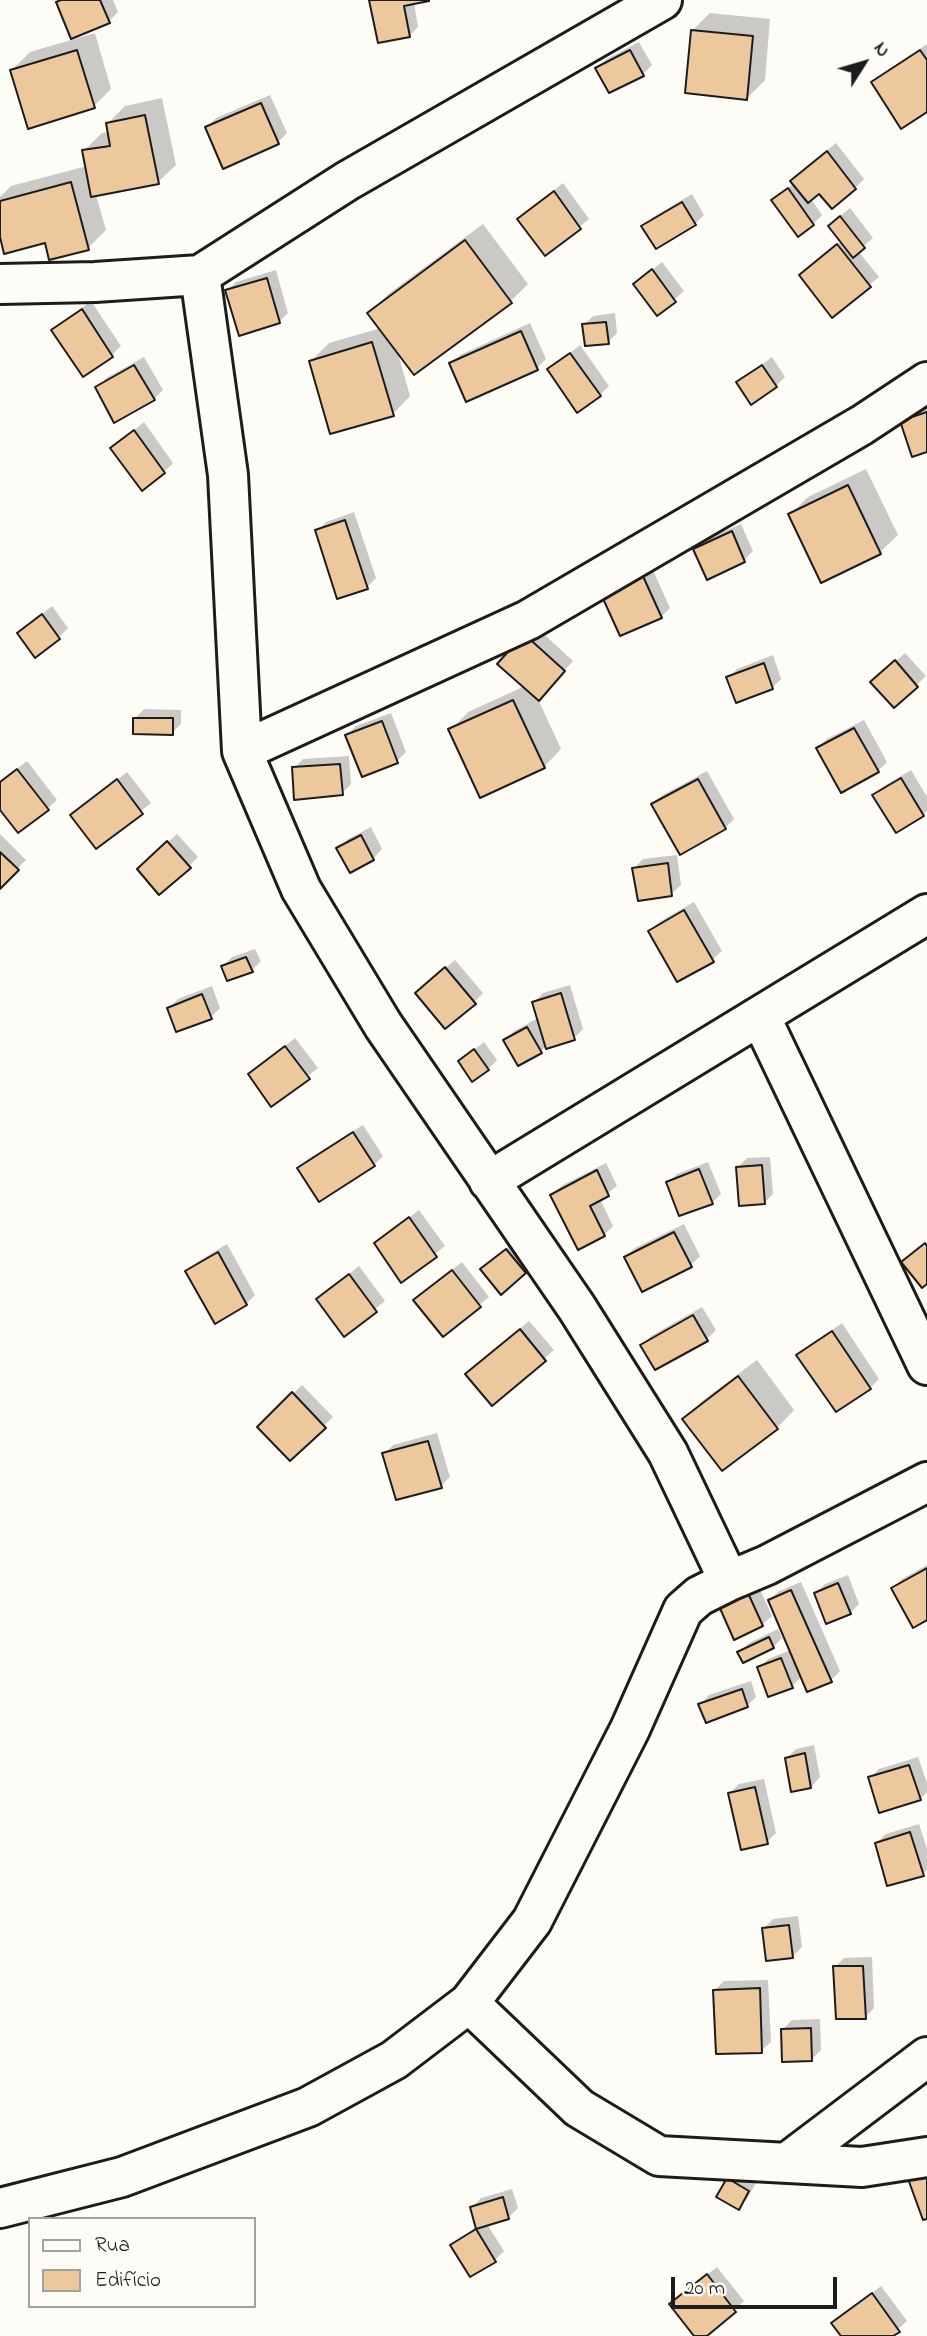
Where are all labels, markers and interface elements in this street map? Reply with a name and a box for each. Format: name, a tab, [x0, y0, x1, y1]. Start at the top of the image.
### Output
north arrow	[829, 28, 899, 98]
text: N	[867, 37, 896, 63]
legend	[28, 2217, 256, 2308]
text: Rua	[95, 2231, 130, 2261]
scale bar	[675, 2262, 841, 2306]
text: Edifício	[95, 2266, 161, 2296]
text: 20 m	[684, 2274, 725, 2304]

